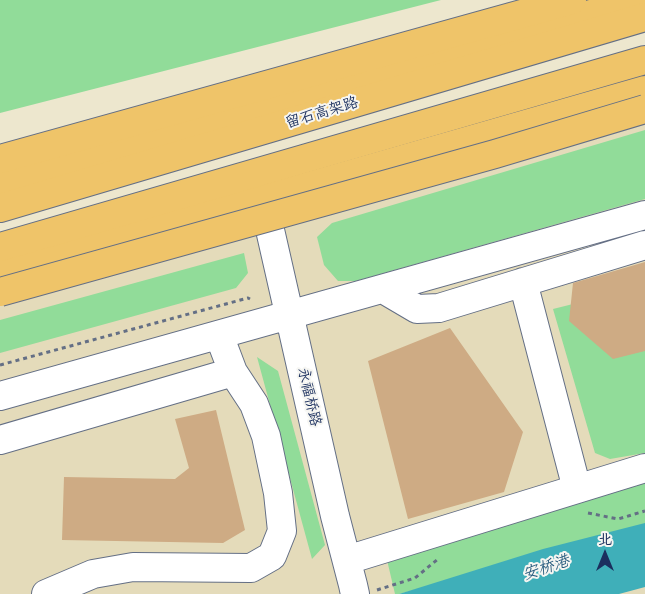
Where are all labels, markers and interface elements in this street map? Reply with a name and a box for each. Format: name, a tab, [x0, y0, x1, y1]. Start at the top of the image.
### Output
street label: 留石高架路	[284, 93, 360, 133]
street label: 永福桥路	[293, 366, 325, 428]
north arrow	[580, 529, 630, 579]
text: 北	[598, 530, 612, 548]
water label: 安桥港	[520, 551, 572, 585]

